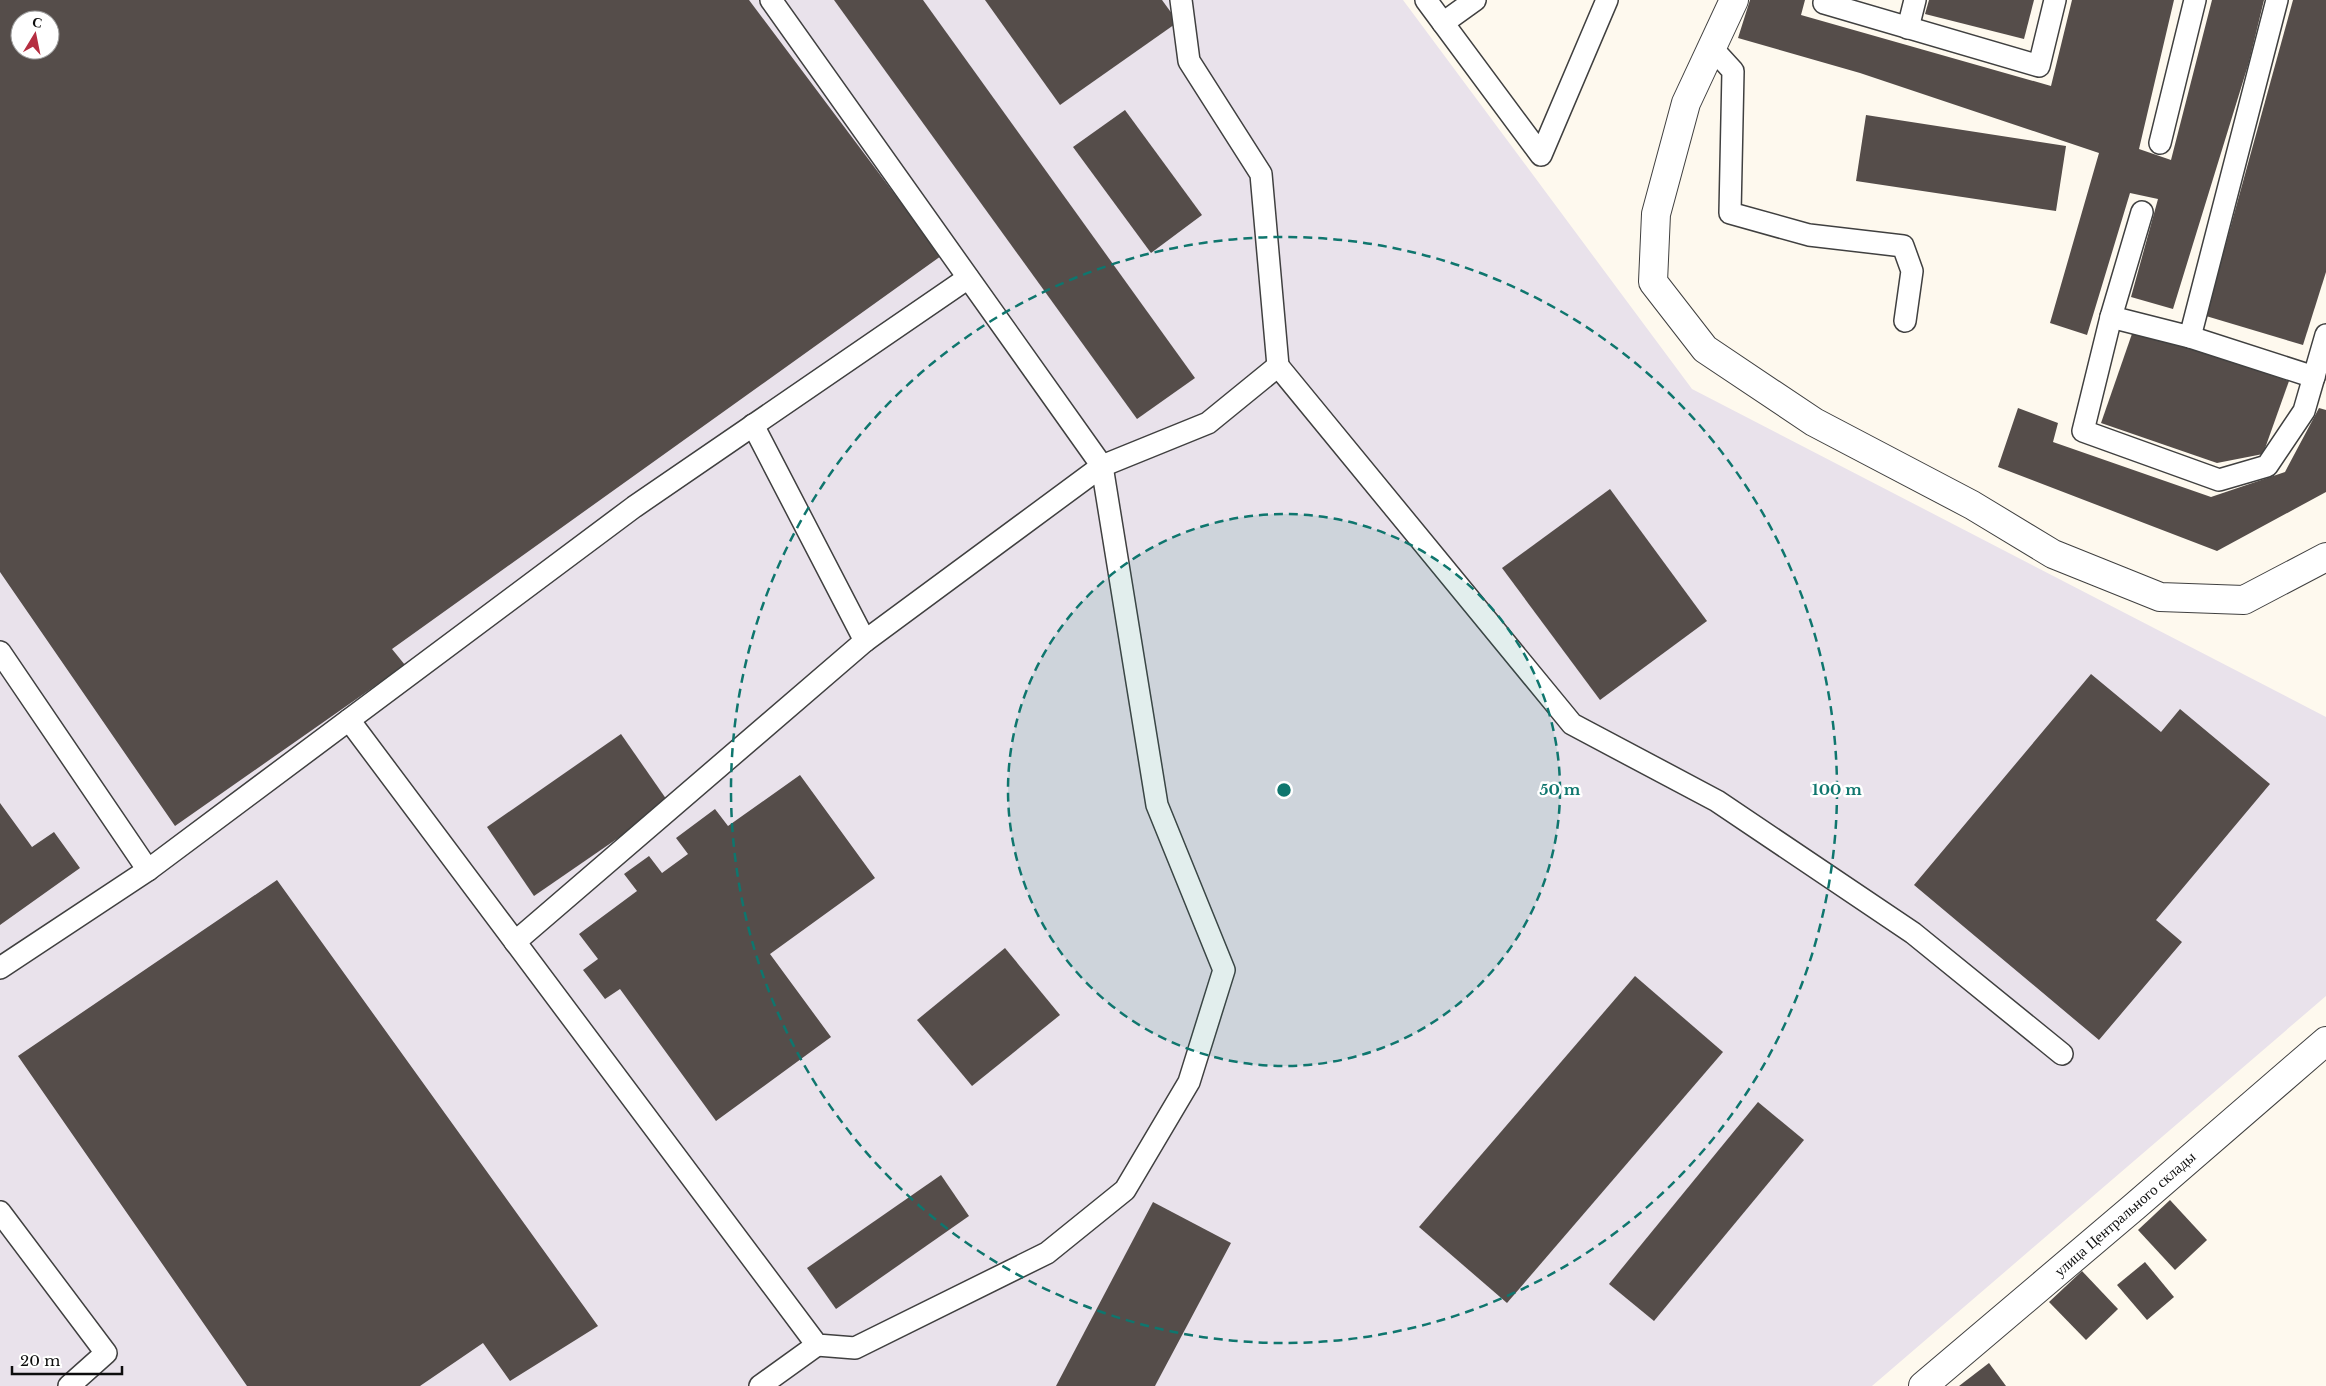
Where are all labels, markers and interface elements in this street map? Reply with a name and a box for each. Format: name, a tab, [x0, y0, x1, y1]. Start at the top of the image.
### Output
north arrow	[10, 10, 60, 60]
text: С	[31, 12, 44, 32]
text: 50 m	[1540, 780, 1581, 799]
text: 100 m	[1812, 780, 1862, 799]
centre of rings	[1275, 781, 1293, 799]
street label: улица Центрального склады	[2050, 1147, 2199, 1280]
scale bar	[12, 1344, 122, 1376]
text: 20 m	[20, 1351, 60, 1370]

